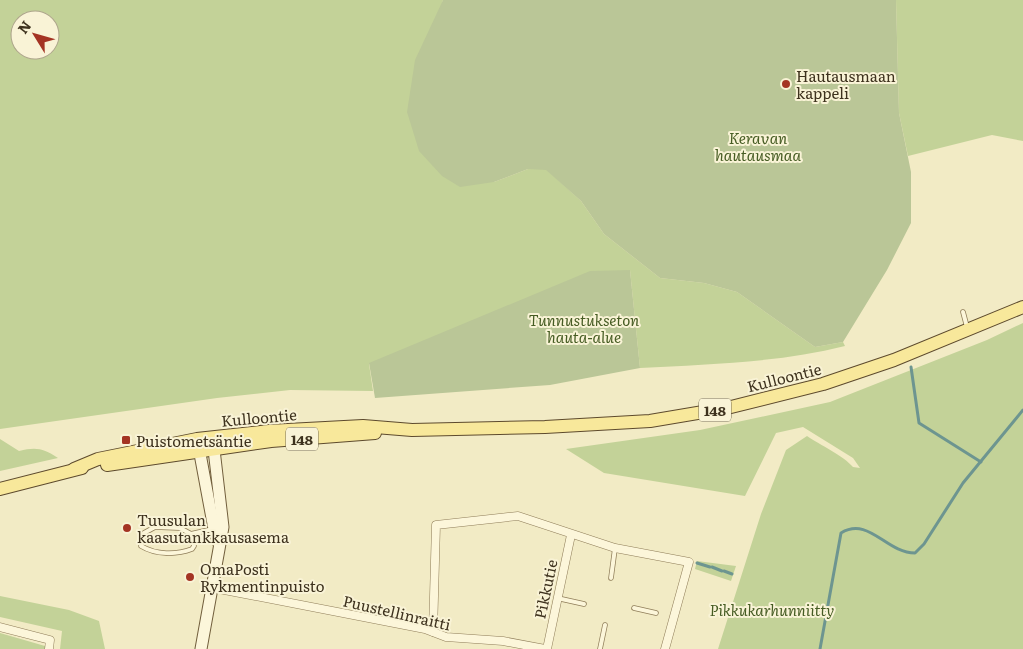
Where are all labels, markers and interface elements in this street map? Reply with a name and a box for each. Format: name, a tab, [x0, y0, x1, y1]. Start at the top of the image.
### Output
north arrow	[10, 10, 60, 60]
text: N	[12, 16, 35, 37]
place label: Hautausmaan kappeli	[796, 64, 896, 104]
marker: Hautausmaan kappeli	[780, 78, 792, 90]
park label: Keravan hautausmaa	[715, 126, 801, 166]
park label: Tunnustukseton hauta-alue	[529, 308, 639, 348]
street label: Kulloontie	[744, 357, 824, 397]
road number: 148	[699, 398, 731, 422]
street label: Kulloontie	[220, 402, 298, 432]
road number: 148	[286, 428, 318, 450]
place label: Puistometsäntie	[136, 429, 252, 452]
marker: Puistometsäntie	[120, 434, 132, 446]
place label: Tuusulan kaasutankkausasema	[137, 508, 290, 548]
marker: Tuusulan kaasutankkausasema	[121, 522, 133, 534]
place label: OmaPosti Rykmentinpuisto	[200, 557, 325, 597]
street label: Pikkutie	[528, 557, 563, 621]
marker: OmaPosti Rykmentinpuisto	[184, 571, 196, 583]
street label: Puustellinraitti	[341, 588, 453, 636]
park label: Pikkukarhunniitty	[710, 598, 834, 621]

